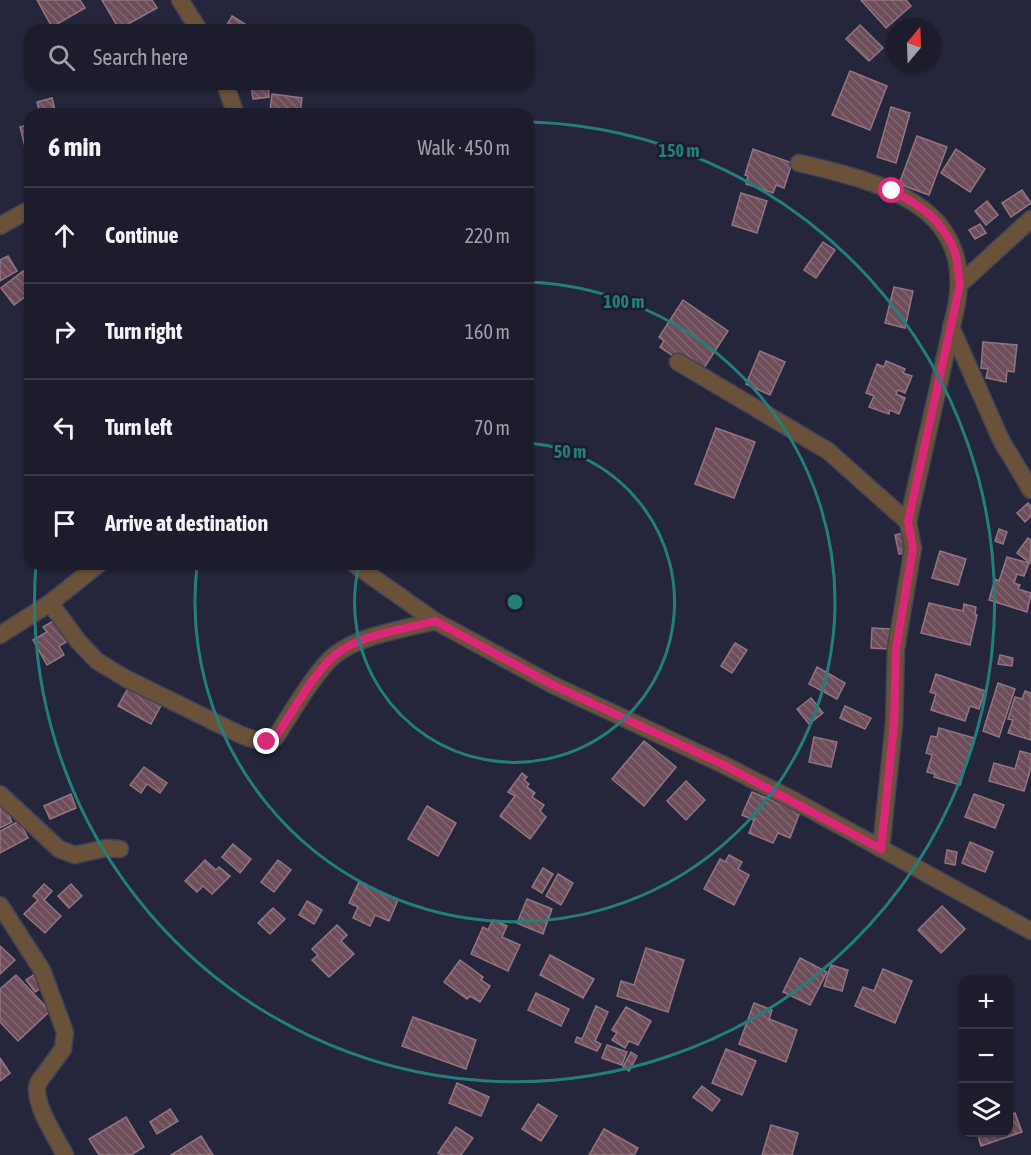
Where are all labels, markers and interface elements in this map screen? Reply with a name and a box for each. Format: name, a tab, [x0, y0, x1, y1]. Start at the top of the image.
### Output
north arrow	[887, 18, 941, 72]
search box	[24, 24, 534, 90]
icon: search	[45, 41, 78, 74]
text: Search here	[93, 44, 188, 70]
text: 6 min	[48, 132, 101, 162]
text: Walk · 450 m	[418, 136, 510, 159]
text: 150 m	[659, 140, 699, 161]
route start	[878, 177, 904, 203]
icon: ahead	[48, 219, 81, 252]
text: Continue	[105, 222, 179, 248]
text: 220 m	[465, 224, 510, 247]
text: 100 m	[604, 291, 644, 312]
icon: right	[48, 315, 81, 348]
text: Turn right	[105, 318, 182, 344]
text: 160 m	[465, 320, 510, 343]
icon: left	[48, 411, 81, 444]
text: Turn left	[105, 414, 172, 440]
text: 70 m	[474, 416, 510, 439]
text: 50 m	[554, 441, 586, 462]
icon: arrive	[48, 507, 81, 540]
text: Arrive at destination	[105, 510, 268, 536]
centre of rings	[505, 592, 525, 612]
route end	[253, 728, 279, 754]
map controls	[959, 975, 1013, 1137]
button: +	[959, 975, 1013, 1029]
button: −	[959, 1029, 1013, 1083]
button: layers	[959, 1083, 1013, 1137]

